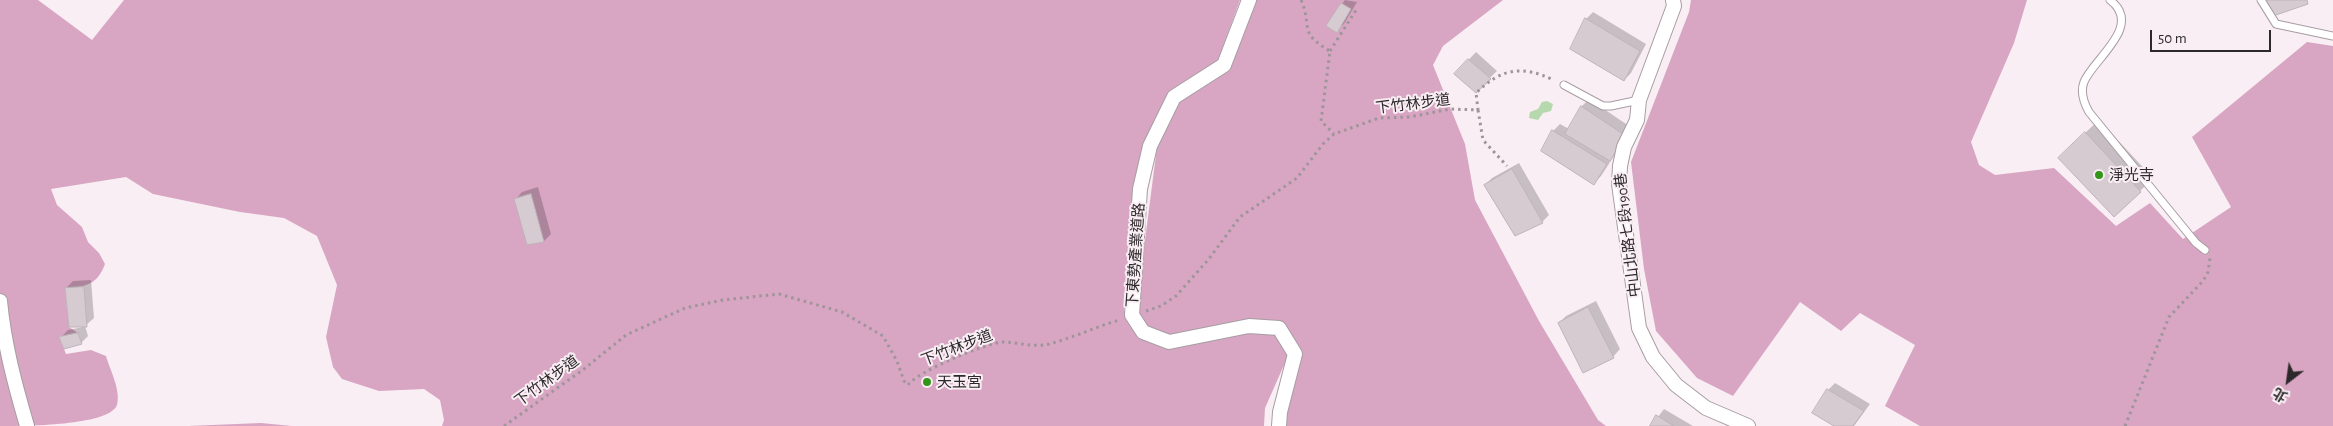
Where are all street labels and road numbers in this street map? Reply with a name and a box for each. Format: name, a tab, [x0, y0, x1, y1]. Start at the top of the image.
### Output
street label: 下竹林步道	[1375, 90, 1451, 118]
street label: 中山北路七段190巷	[1611, 172, 1645, 298]
street label: 下東勢產業道路	[1123, 202, 1149, 308]
street label: 下竹林步道	[919, 326, 995, 370]
street label: 下竹林步道	[511, 352, 583, 410]

